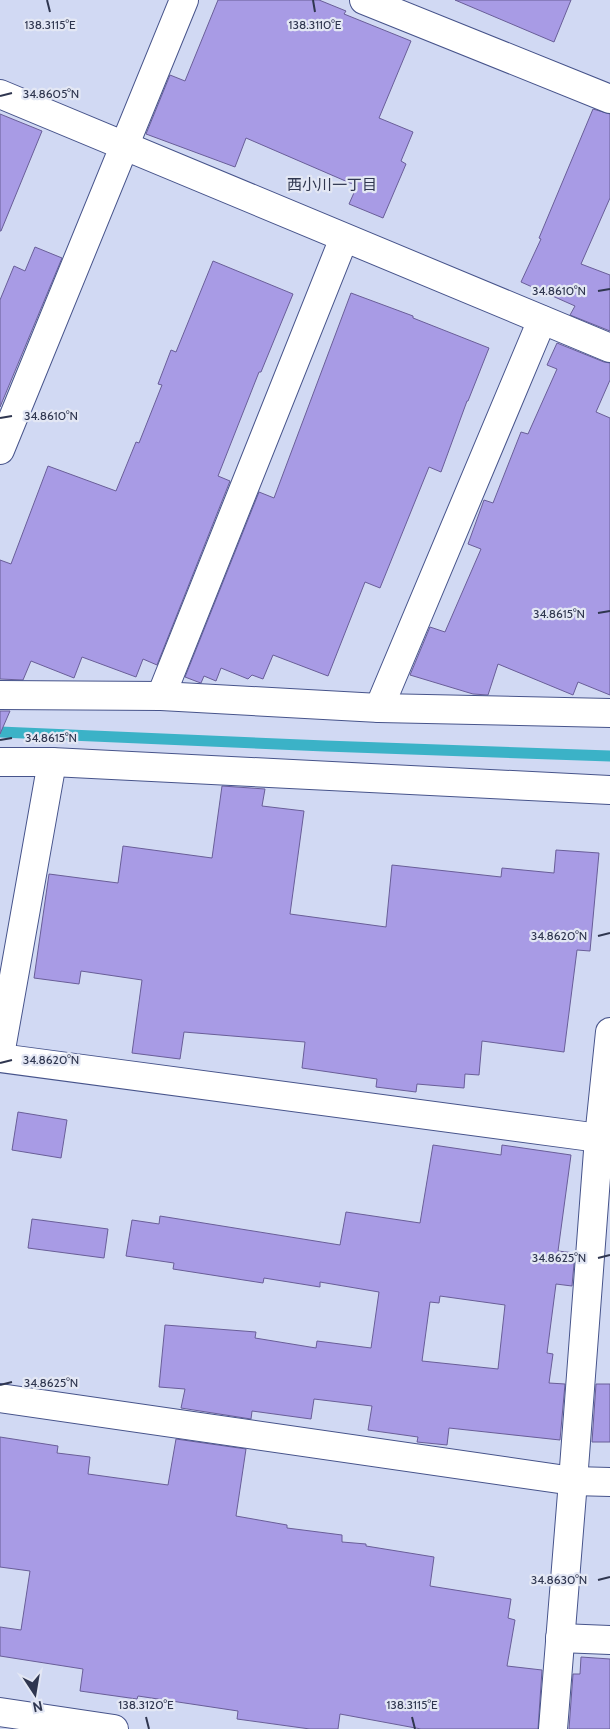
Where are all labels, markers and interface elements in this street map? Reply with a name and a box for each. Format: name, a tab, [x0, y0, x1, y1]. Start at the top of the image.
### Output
text: 138.3115°E	[24, 17, 76, 32]
text: 138.3110°E	[288, 17, 342, 32]
text: 34.8605°N	[23, 86, 79, 101]
district label: 西小川一丁目	[287, 176, 377, 194]
text: 34.8610°N	[532, 283, 586, 298]
text: 34.8610°N	[24, 408, 78, 423]
text: 34.8615°N	[533, 606, 585, 621]
text: 34.8615°N	[25, 730, 77, 745]
text: 34.8620°N	[531, 928, 587, 943]
text: 34.8620°N	[23, 1052, 79, 1067]
text: 34.8625°N	[532, 1250, 586, 1265]
text: 34.8625°N	[24, 1375, 78, 1390]
text: 34.8630°N	[531, 1572, 587, 1587]
north arrow	[10, 1669, 60, 1719]
text: N	[31, 1697, 44, 1717]
text: 138.3120°E	[118, 1697, 174, 1712]
text: 138.3115°E	[386, 1697, 438, 1712]

